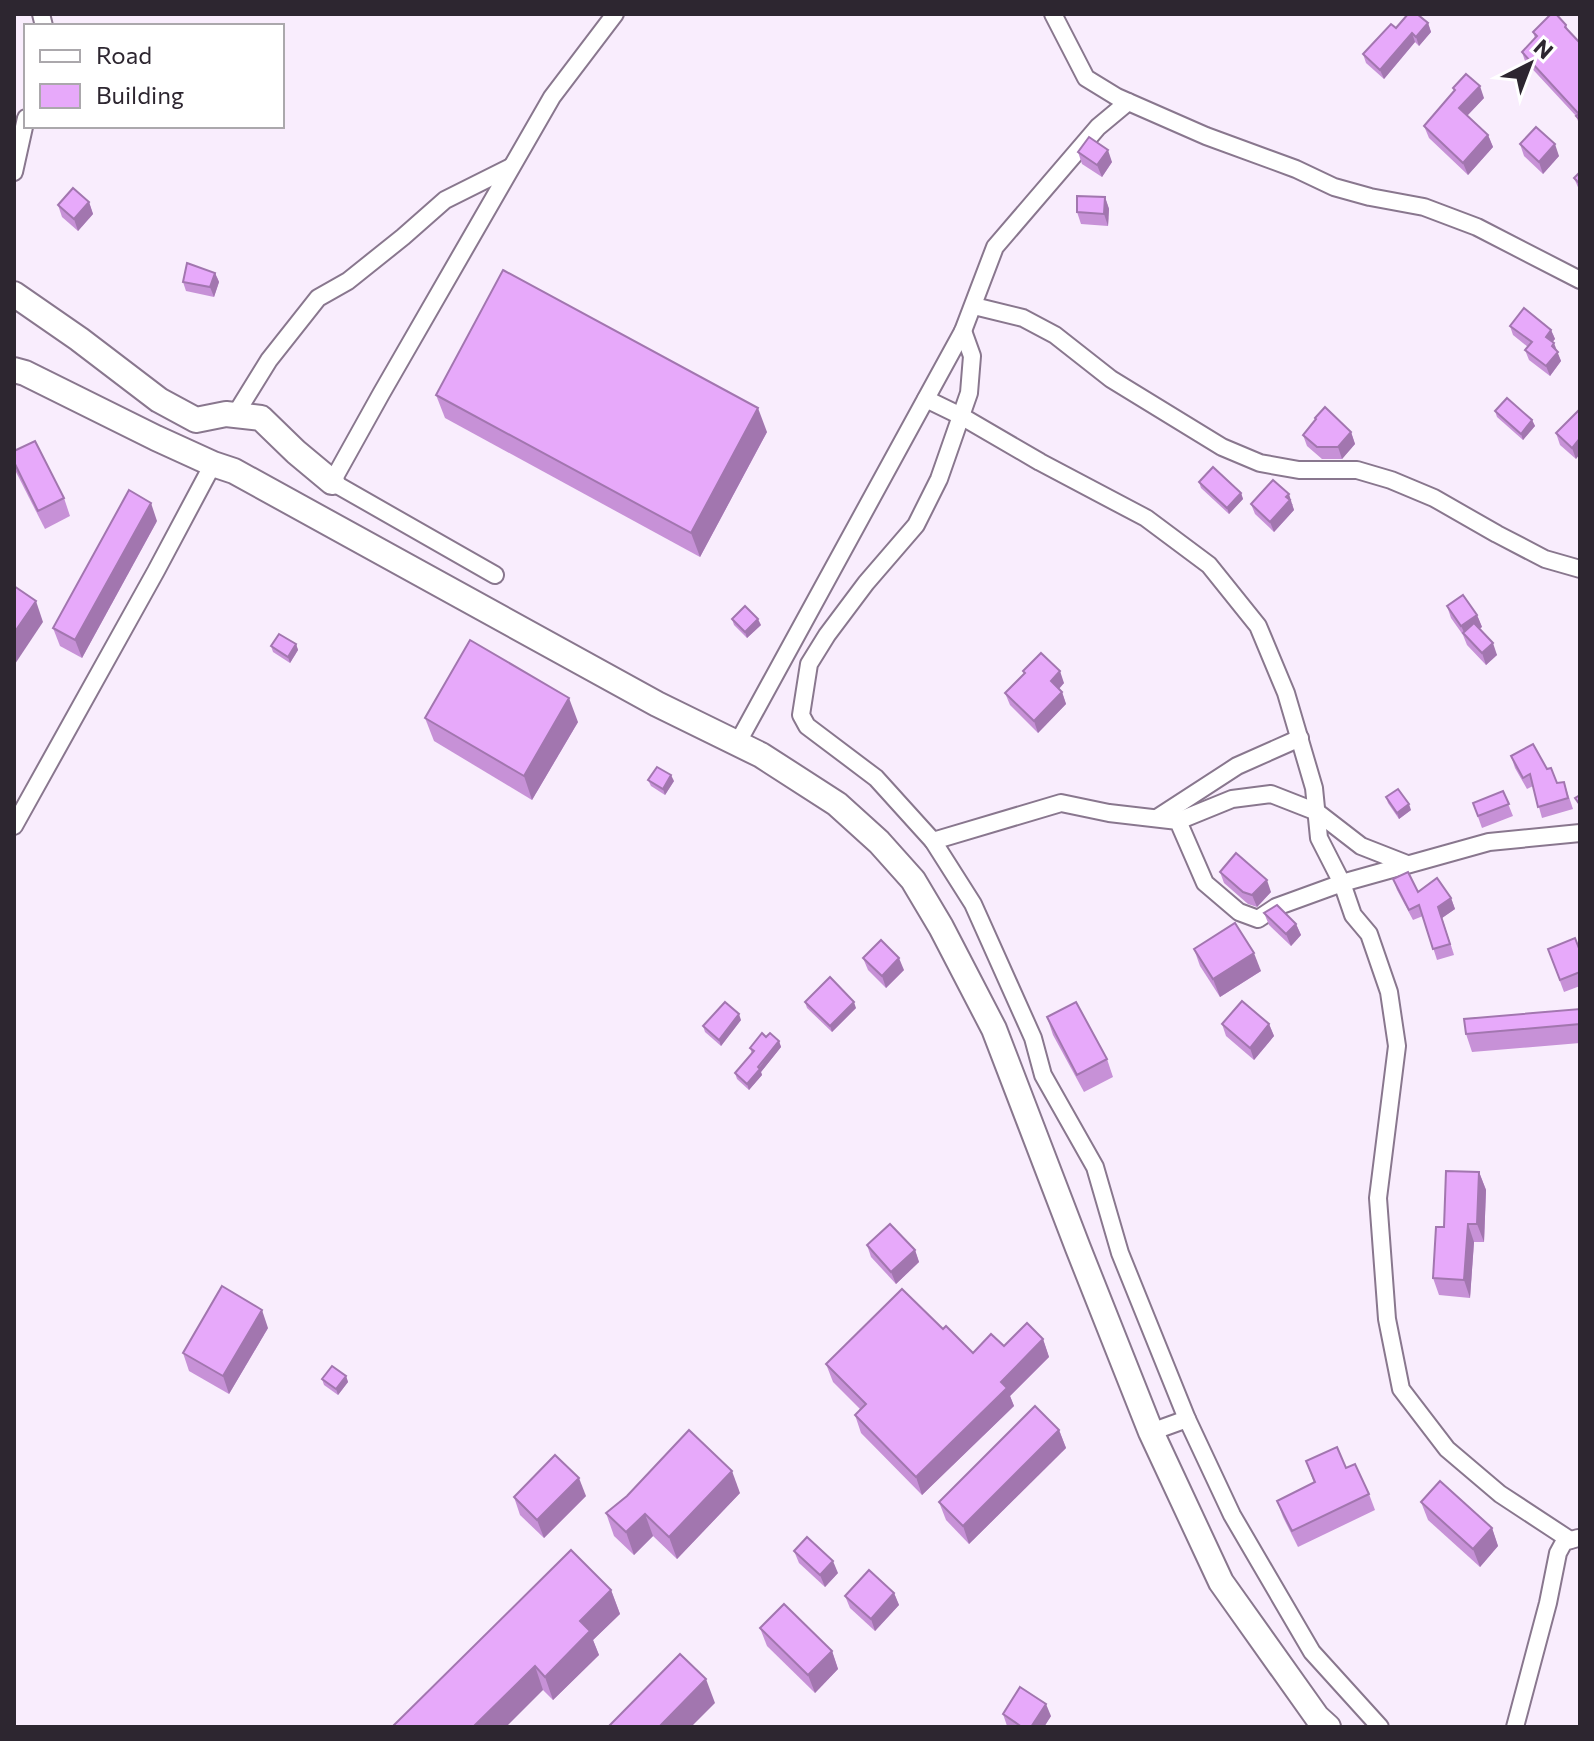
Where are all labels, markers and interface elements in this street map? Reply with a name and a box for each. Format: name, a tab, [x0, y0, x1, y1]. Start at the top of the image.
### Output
legend	[24, 24, 284, 128]
north arrow	[1490, 24, 1570, 104]
text: N	[1529, 33, 1559, 64]
text: Road	[96, 40, 152, 69]
text: Building	[96, 80, 184, 109]

